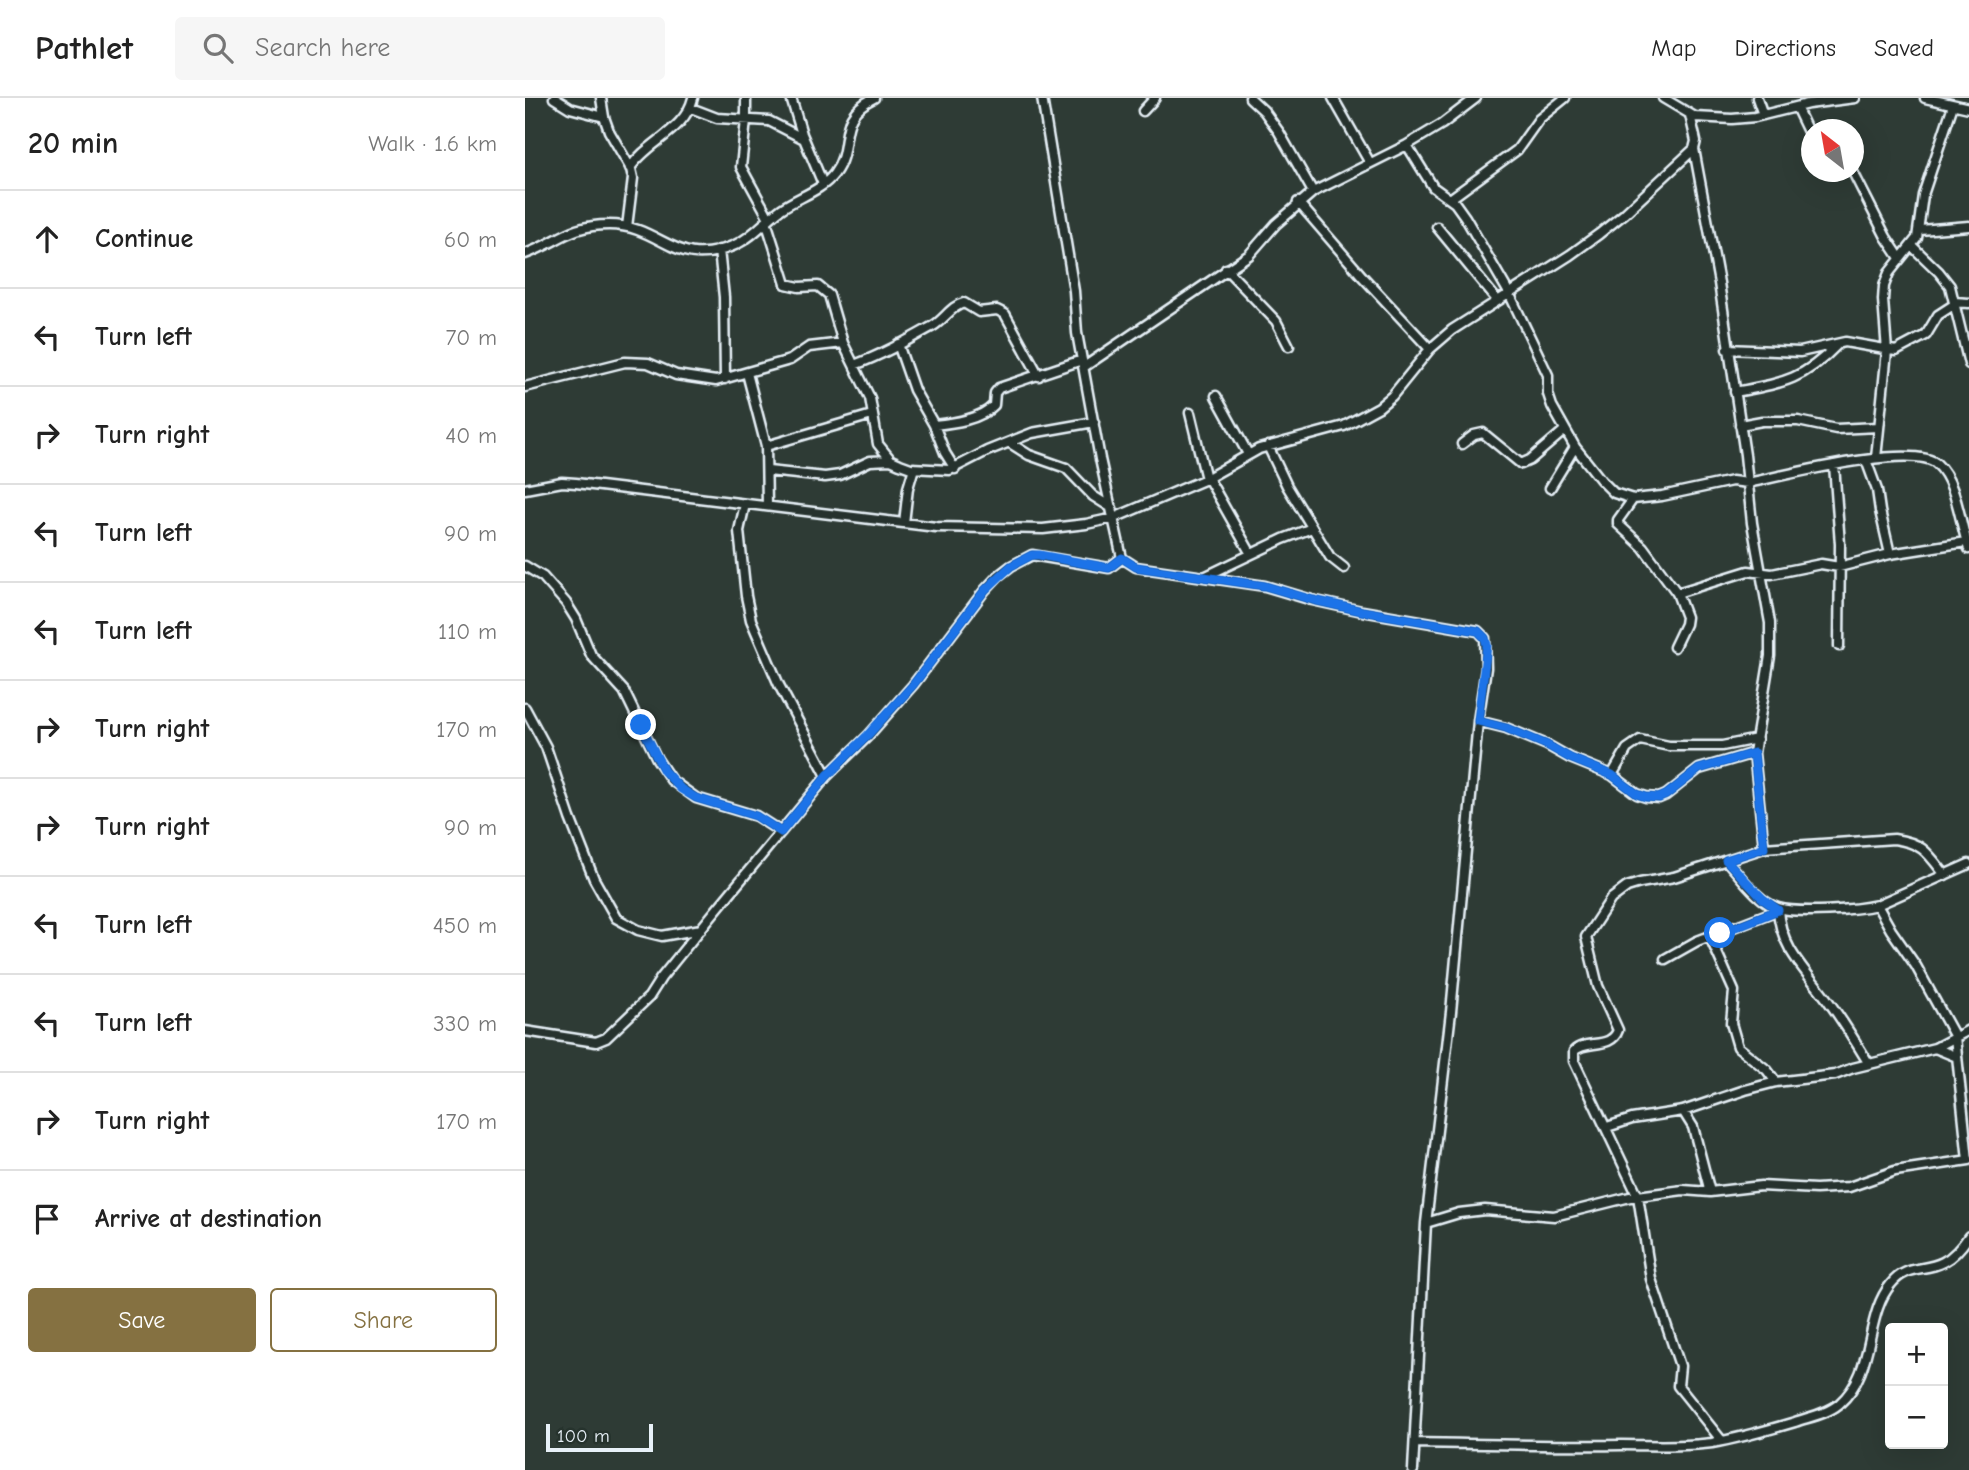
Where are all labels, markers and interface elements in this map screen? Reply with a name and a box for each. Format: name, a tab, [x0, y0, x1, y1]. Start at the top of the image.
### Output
search box	[175, 17, 665, 80]
text: Pathlet	[35, 29, 133, 67]
icon: search	[199, 29, 237, 67]
text: Search here	[255, 33, 390, 63]
text: Map	[1651, 34, 1697, 62]
text: Directions	[1735, 34, 1836, 62]
text: Saved	[1874, 34, 1934, 62]
north arrow	[1801, 119, 1864, 182]
text: 20 min	[28, 126, 118, 161]
text: Walk · 1.6 km	[368, 130, 497, 157]
icon: ahead	[28, 220, 66, 258]
text: Continue	[95, 224, 193, 254]
text: 60 m	[444, 226, 497, 253]
icon: left	[28, 318, 66, 356]
text: Turn left	[95, 322, 192, 352]
text: 70 m	[445, 324, 497, 351]
icon: right	[28, 416, 66, 454]
text: Turn right	[95, 420, 209, 450]
text: 40 m	[445, 422, 497, 449]
icon: left	[28, 514, 66, 552]
text: Turn left	[95, 518, 192, 548]
text: 90 m	[444, 520, 497, 547]
icon: left	[28, 612, 66, 650]
text: Turn left	[95, 616, 192, 646]
text: 110 m	[438, 618, 497, 645]
route end	[625, 709, 656, 740]
icon: right	[28, 710, 66, 748]
text: Turn right	[95, 714, 209, 744]
text: 170 m	[436, 716, 497, 743]
icon: right	[28, 808, 66, 846]
text: Turn right	[95, 812, 209, 842]
text: 90 m	[444, 814, 497, 841]
icon: left	[28, 906, 66, 944]
text: Turn left	[95, 910, 192, 940]
text: 450 m	[433, 912, 497, 939]
route start	[1704, 917, 1735, 948]
icon: left	[28, 1004, 66, 1042]
text: Turn left	[95, 1008, 192, 1038]
text: 330 m	[433, 1010, 497, 1037]
icon: right	[28, 1102, 66, 1140]
text: Turn right	[95, 1106, 209, 1136]
text: 170 m	[436, 1108, 497, 1135]
icon: arrive	[28, 1200, 66, 1238]
text: Arrive at destination	[95, 1204, 322, 1234]
button: Save	[28, 1288, 256, 1352]
button: Share	[270, 1288, 497, 1352]
map controls	[1885, 1323, 1948, 1449]
button: +	[1885, 1323, 1948, 1386]
button: −	[1885, 1386, 1948, 1449]
scale bar	[546, 1421, 653, 1453]
text: 100 m	[557, 1425, 610, 1447]

